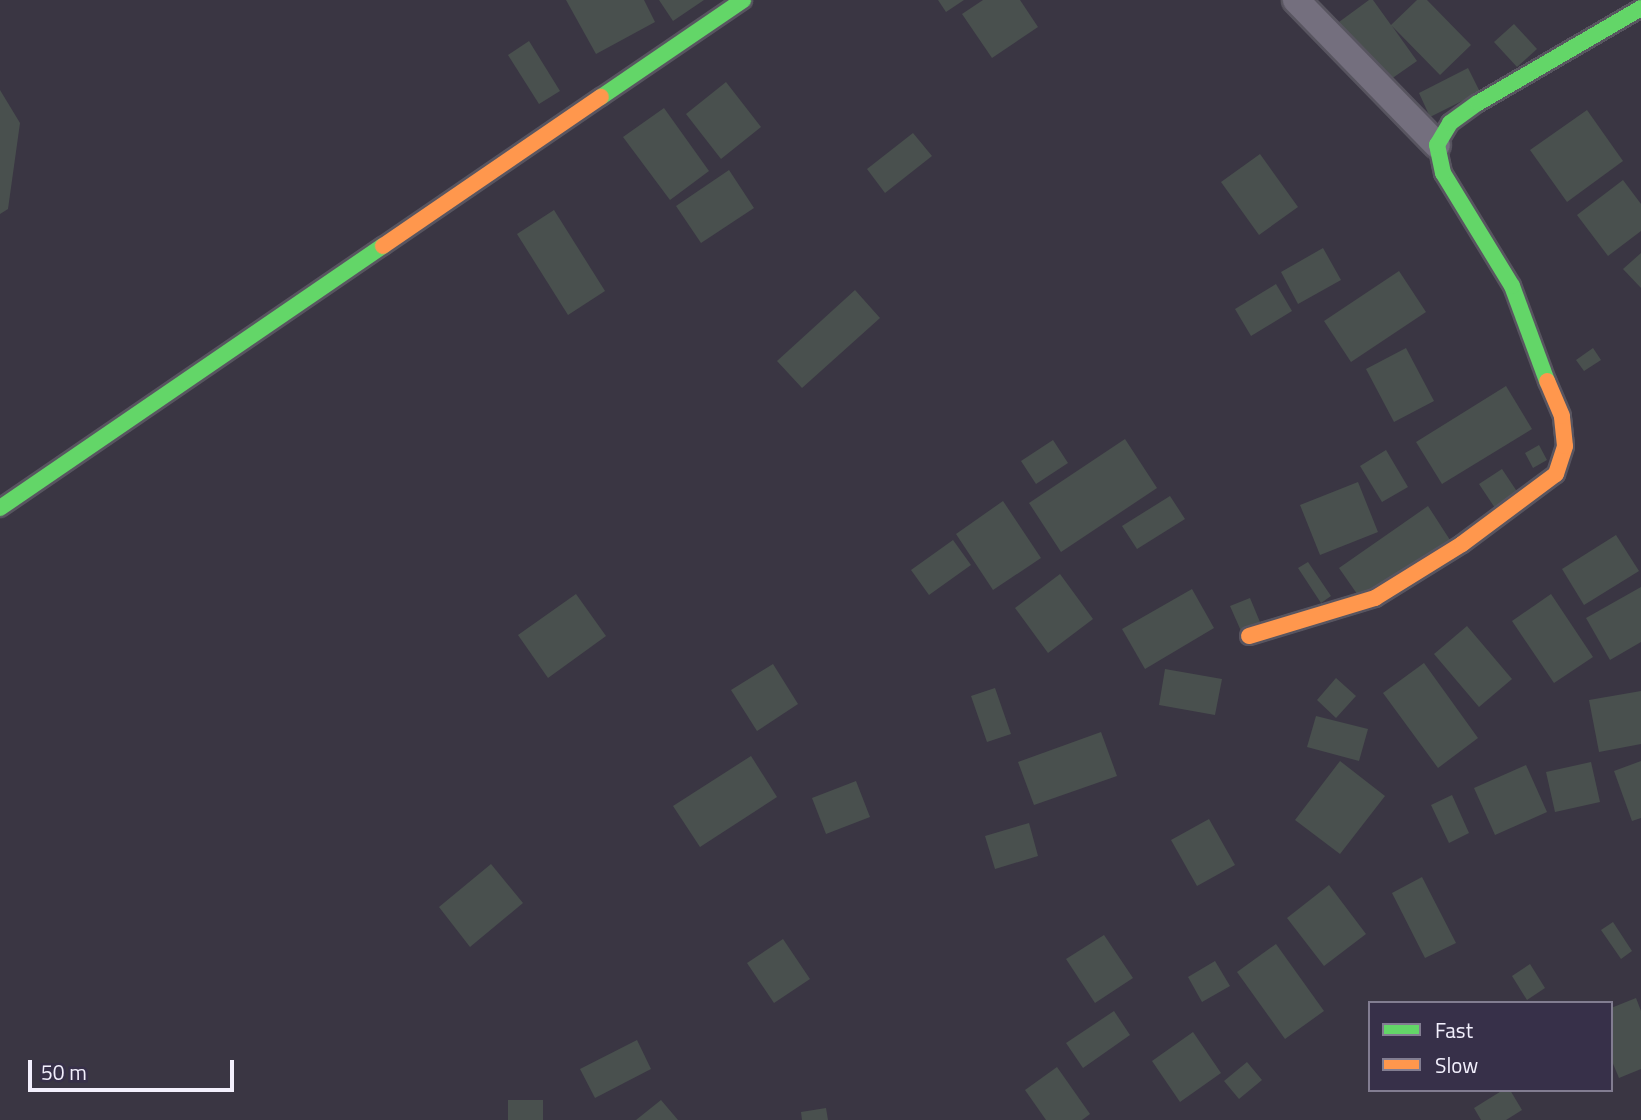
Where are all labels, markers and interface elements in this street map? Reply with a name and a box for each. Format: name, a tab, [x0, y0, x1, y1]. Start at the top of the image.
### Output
legend	[1368, 1001, 1613, 1092]
text: Fast	[1435, 1014, 1473, 1046]
scale bar	[32, 1046, 238, 1090]
text: Slow	[1435, 1049, 1478, 1081]
text: 50 m	[41, 1056, 87, 1088]

